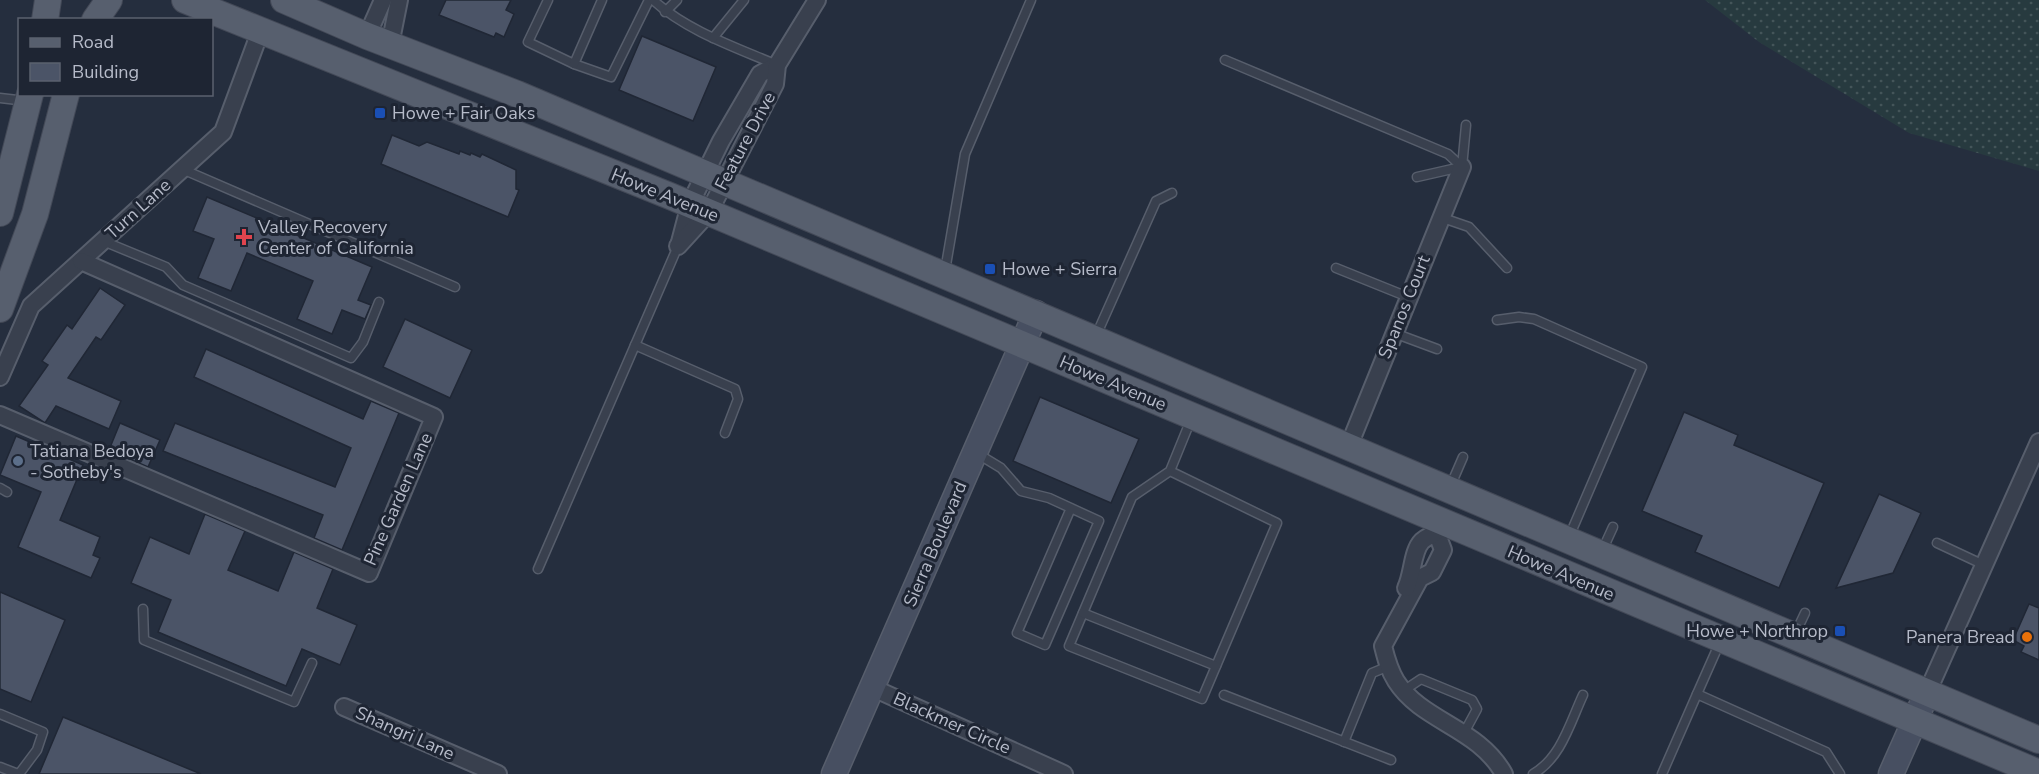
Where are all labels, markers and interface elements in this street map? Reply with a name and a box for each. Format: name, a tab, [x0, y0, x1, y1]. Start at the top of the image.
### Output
legend	[18, 18, 213, 96]
text: Road	[72, 30, 114, 54]
text: Building	[72, 60, 139, 84]
street label: Feature Drive	[709, 88, 781, 194]
place label: Howe + Fair Oaks	[392, 101, 535, 125]
marker: Howe + Fair Oaks	[373, 106, 387, 120]
street label: Howe Avenue	[608, 163, 722, 227]
street label: Turn Lane	[100, 173, 176, 245]
place label: Valley Recovery Center of California	[257, 215, 414, 260]
marker: Valley Recovery Center of California	[235, 228, 253, 246]
street label: Spanos Court	[1372, 251, 1436, 362]
place label: Howe + Sierra	[1002, 257, 1117, 281]
marker: Howe + Sierra	[983, 262, 997, 276]
street label: Howe Avenue	[1056, 350, 1170, 416]
street label: Pine Garden Lane	[358, 429, 438, 569]
place label: Tatiana Bedoya - Sotheby's	[30, 439, 154, 484]
marker: Tatiana Bedoya - Sotheby's	[11, 454, 25, 468]
street label: Sierra Boulevard	[898, 478, 972, 610]
street label: Howe Avenue	[1504, 540, 1618, 606]
place label: Howe + Northrop	[1686, 619, 1828, 643]
marker: Howe + Northrop	[1833, 624, 1847, 638]
place label: Panera Bread	[1906, 625, 2015, 649]
marker: Panera Bread	[2020, 630, 2034, 644]
street label: Blackmer Circle	[889, 686, 1015, 760]
street label: Shangri Lane	[352, 700, 458, 766]

